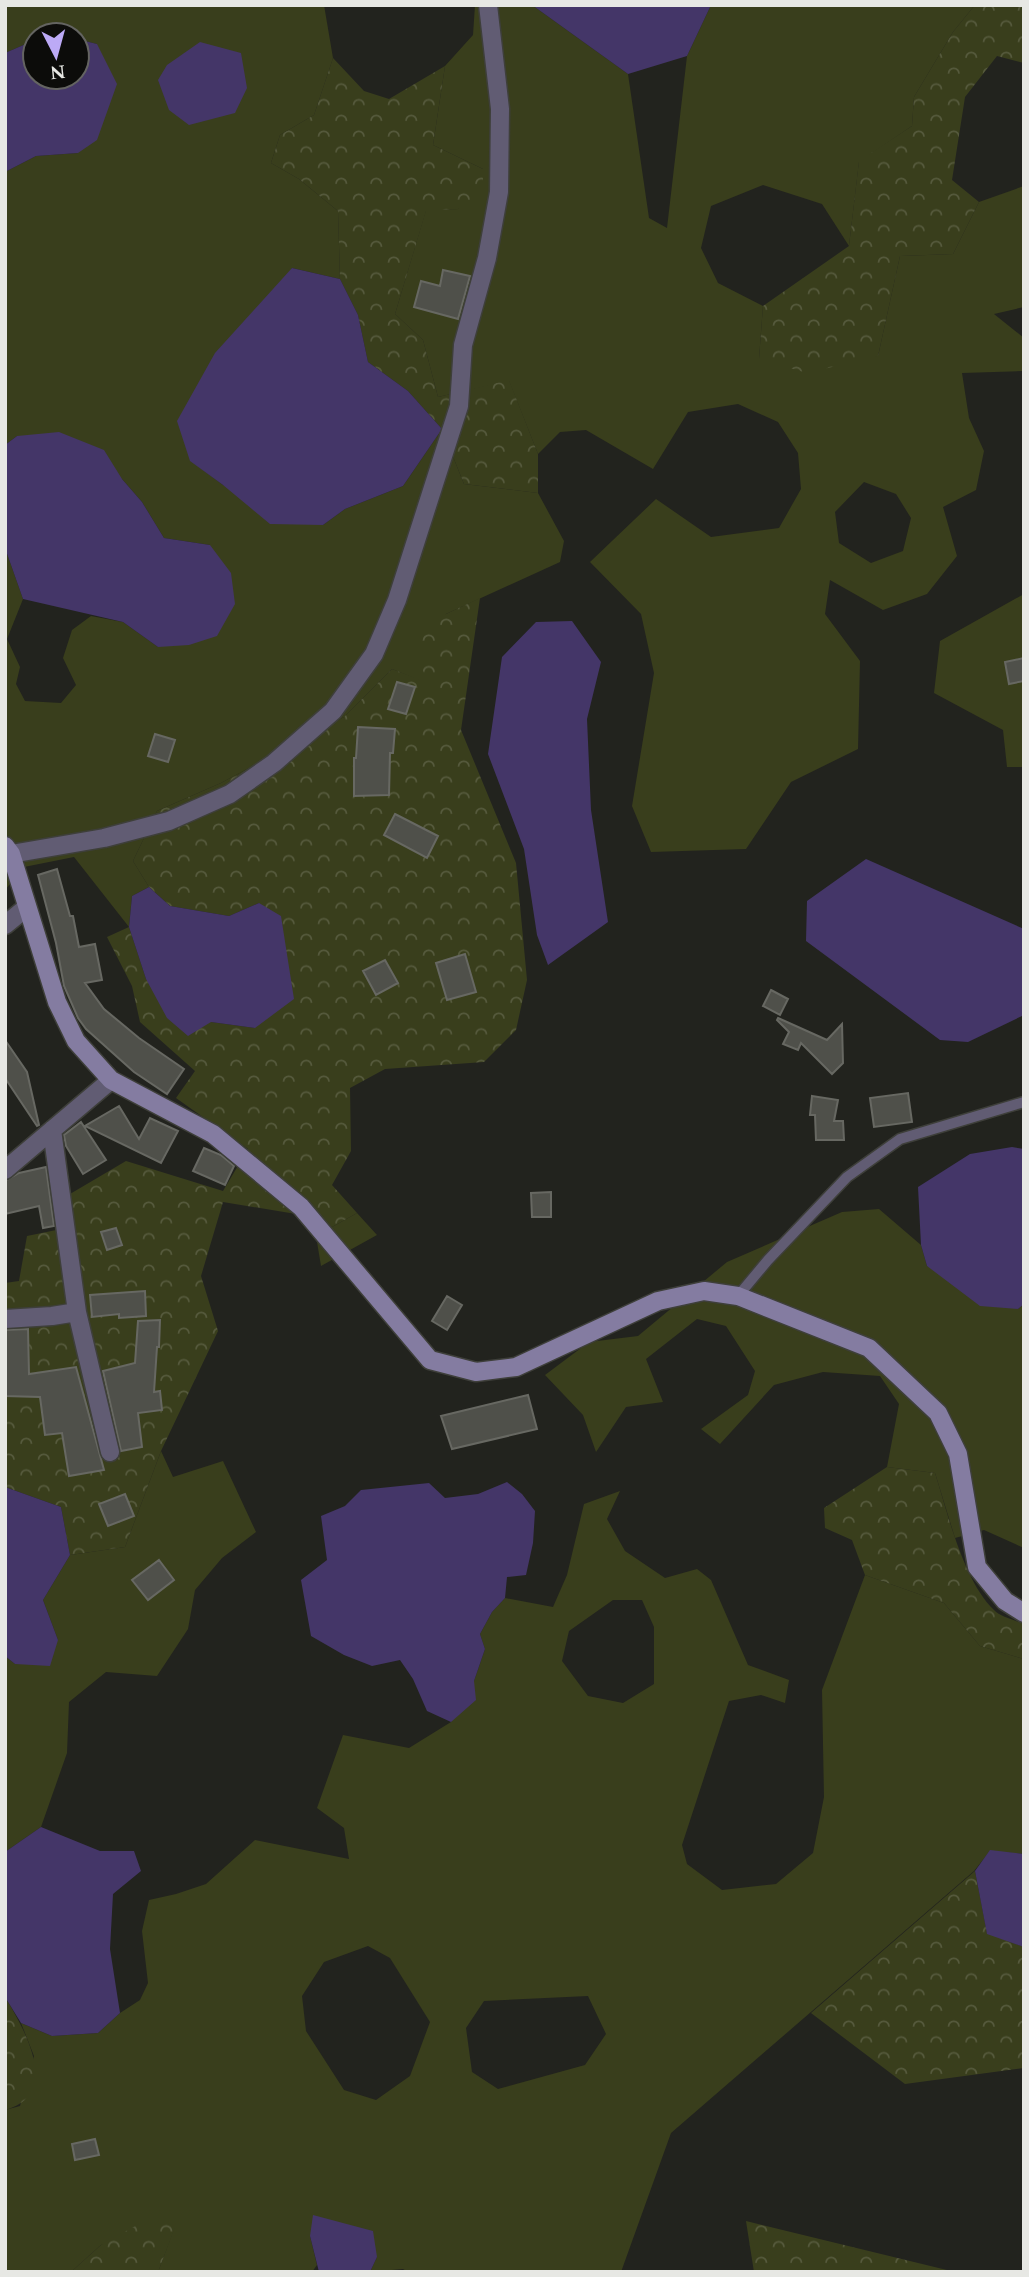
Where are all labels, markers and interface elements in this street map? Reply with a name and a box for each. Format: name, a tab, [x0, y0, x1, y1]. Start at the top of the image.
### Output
north arrow	[21, 21, 91, 91]
text: N	[48, 56, 67, 87]

